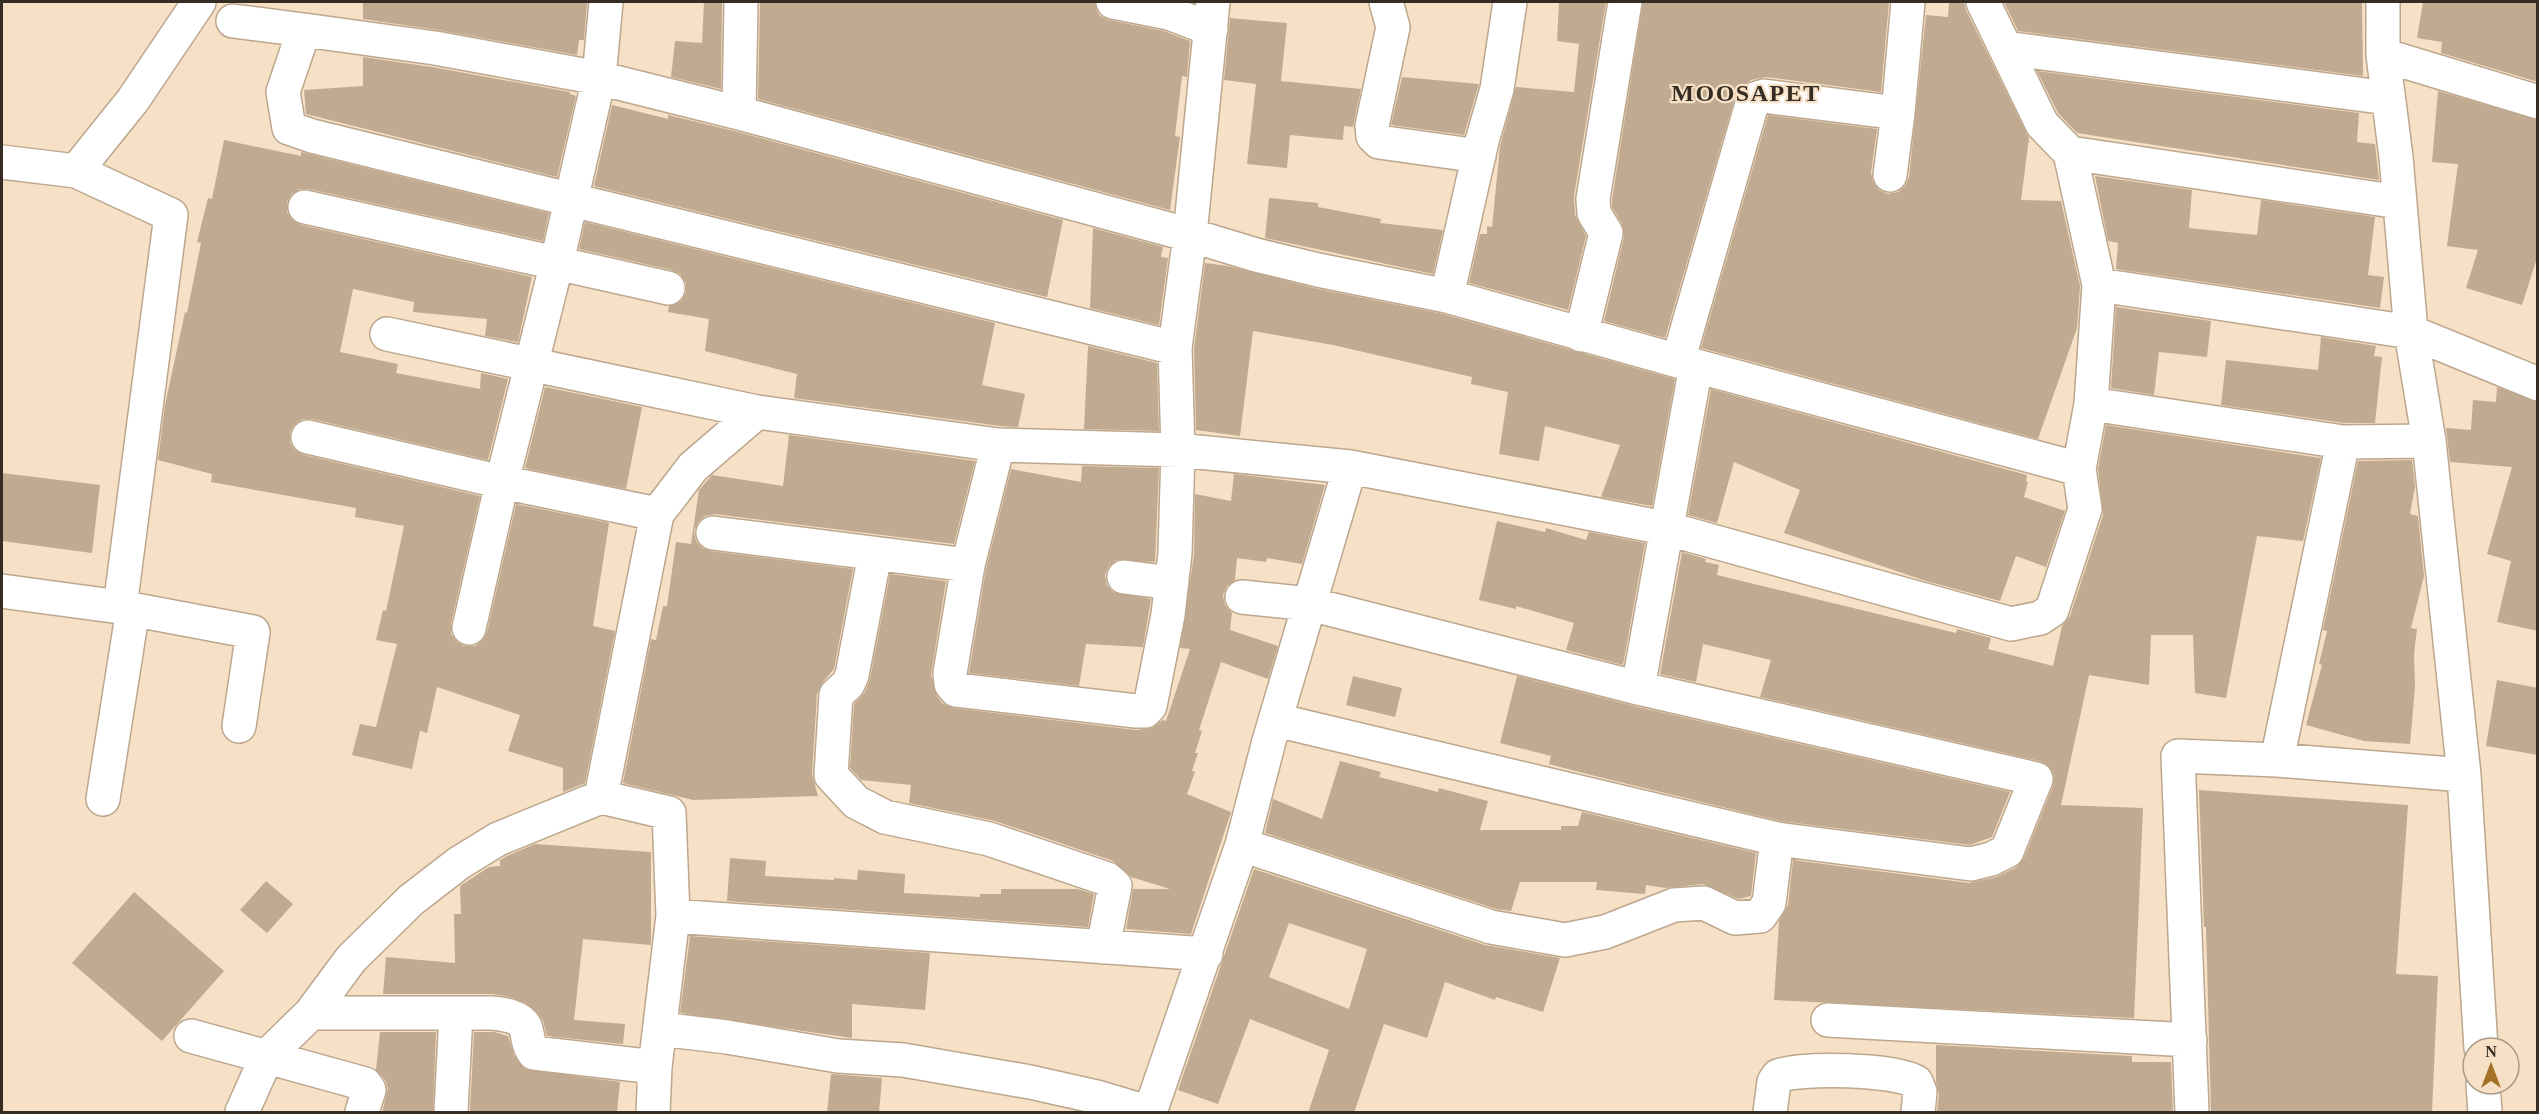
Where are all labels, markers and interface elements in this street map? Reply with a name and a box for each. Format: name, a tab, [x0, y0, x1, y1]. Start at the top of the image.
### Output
district label: MOOSAPET	[1671, 80, 1821, 106]
north arrow	[2461, 1036, 2521, 1096]
text: N	[2485, 1043, 2497, 1060]

